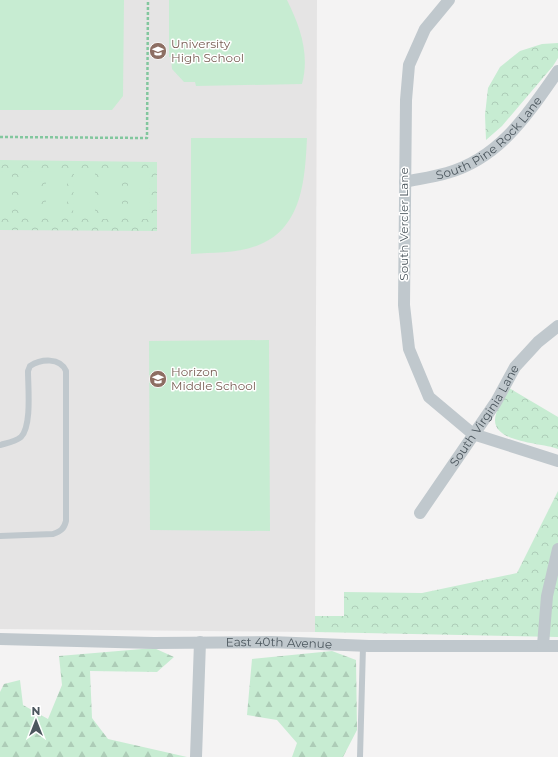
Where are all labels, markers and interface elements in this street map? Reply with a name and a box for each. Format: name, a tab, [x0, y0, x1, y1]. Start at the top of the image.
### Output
place label: University High School	[171, 36, 244, 65]
school or university icon: University High School	[148, 41, 168, 61]
street label: South Pine Rock Lane	[434, 93, 545, 183]
street label: South Vercler Lane	[396, 167, 411, 281]
street label: South Virginia Lane	[446, 362, 522, 469]
place label: Horizon Middle School	[171, 364, 256, 393]
school or university icon: Horizon Middle School	[148, 369, 168, 389]
street label: East 40th Avenue	[226, 634, 332, 651]
north arrow	[16, 701, 56, 741]
text: N	[32, 704, 40, 718]

